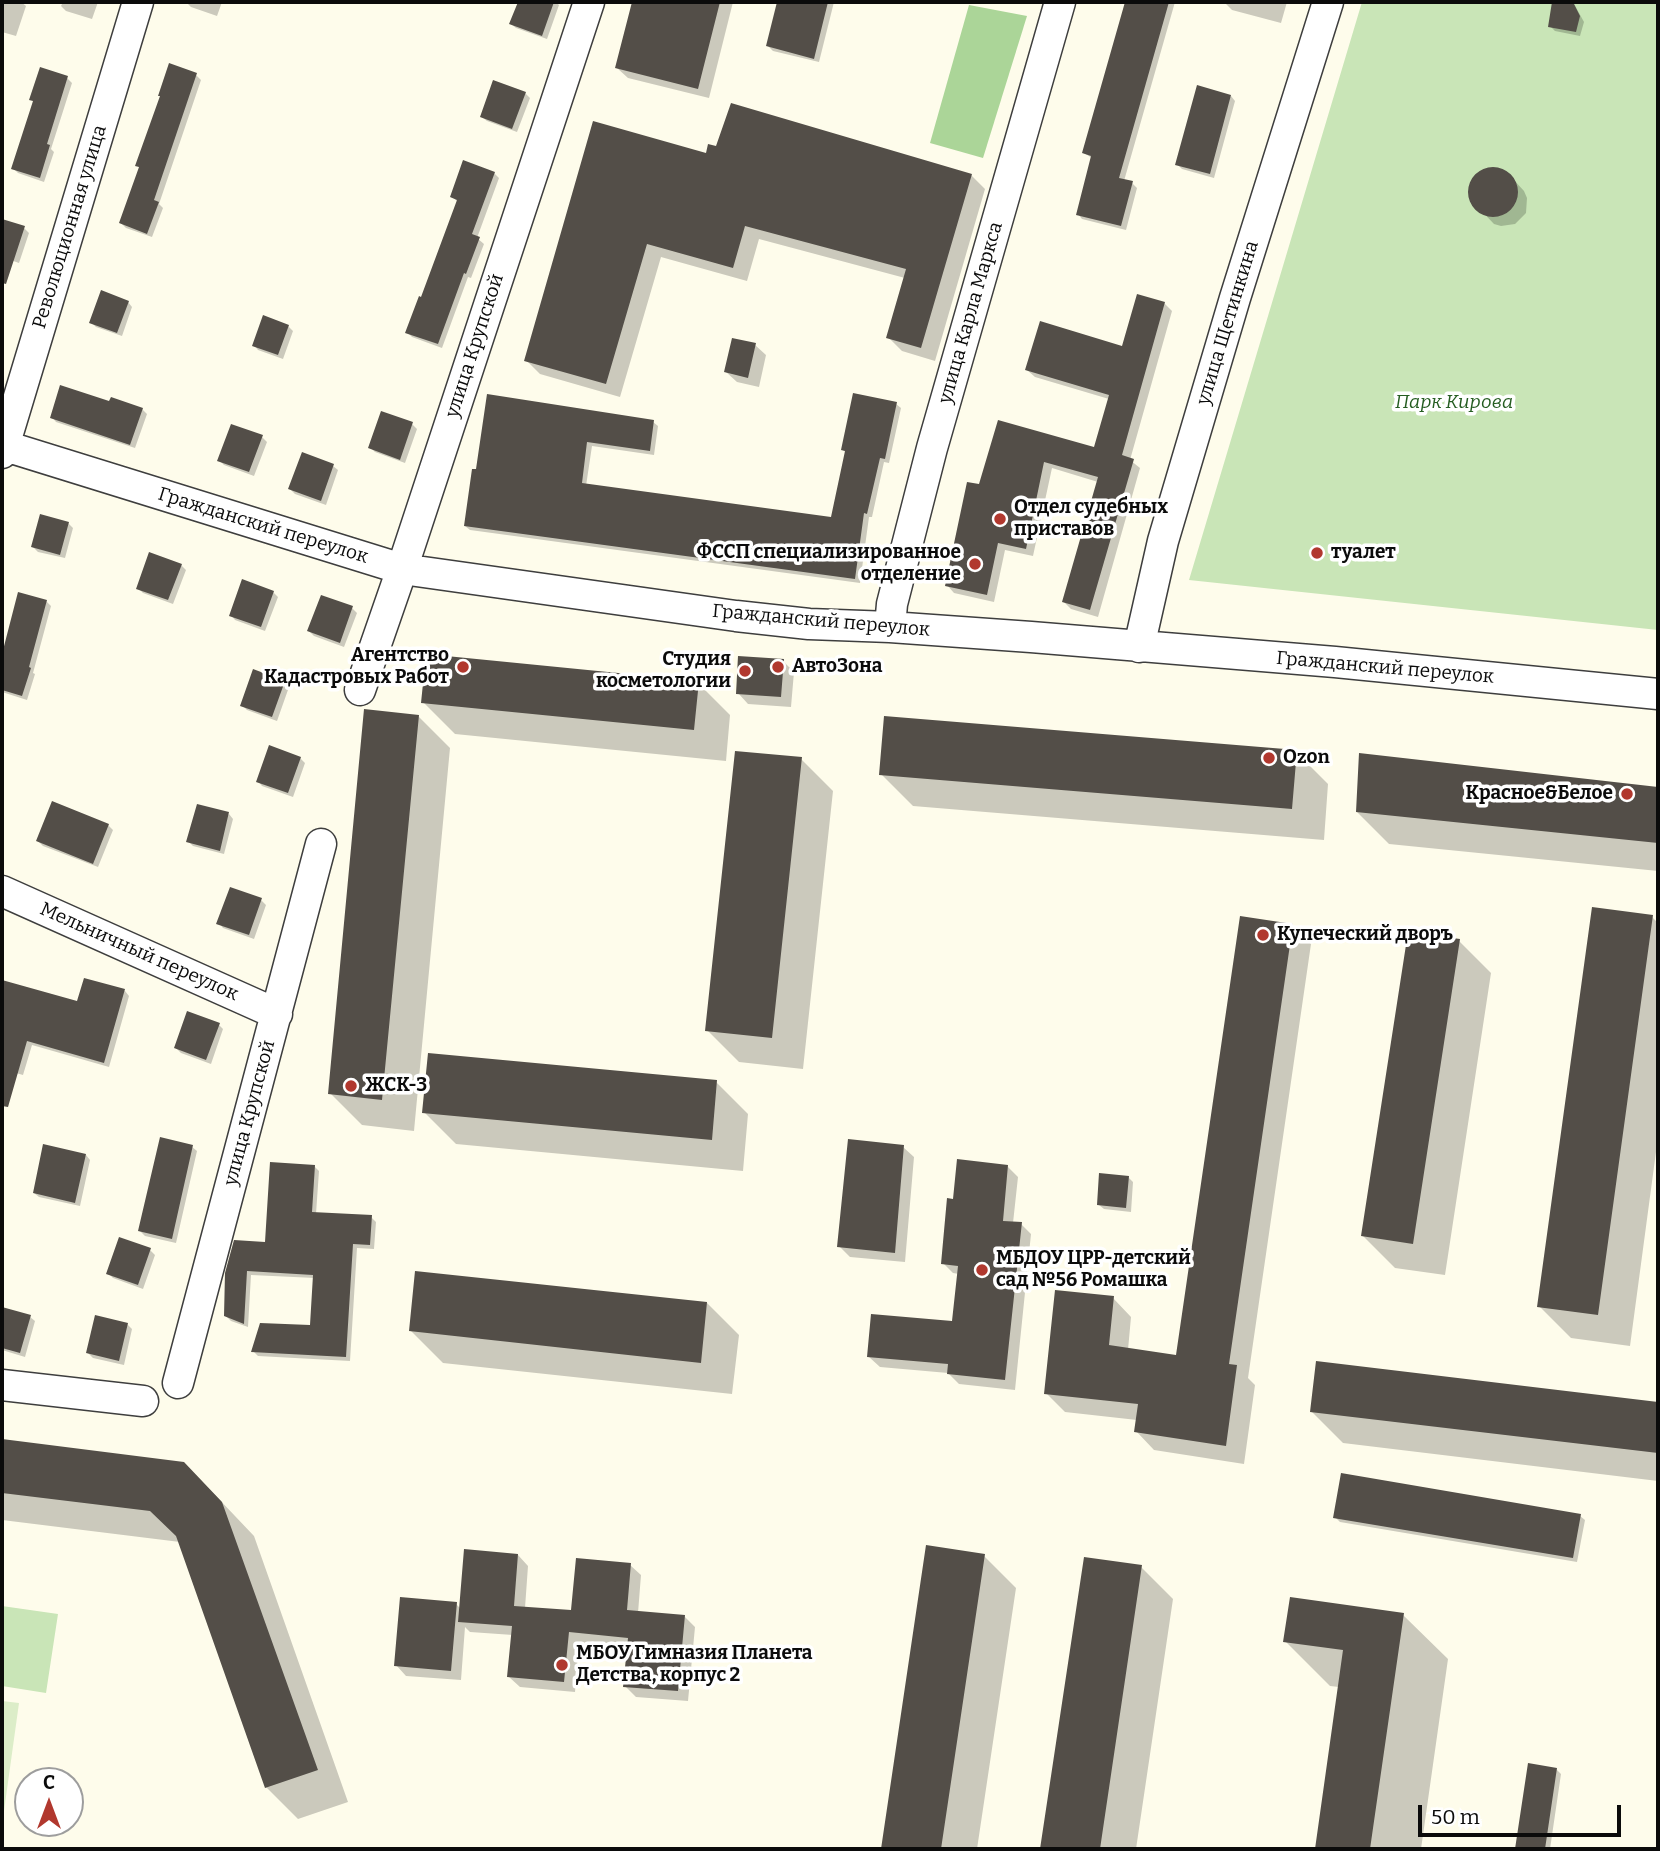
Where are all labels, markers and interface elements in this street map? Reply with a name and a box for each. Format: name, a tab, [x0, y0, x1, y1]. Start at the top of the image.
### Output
street label: Революционная улица	[28, 122, 112, 332]
street label: улица Карла Маркса	[934, 219, 1008, 407]
street label: улица Щетинкина	[1192, 238, 1264, 408]
street label: улица Крупской	[441, 271, 509, 421]
park label: Парк Кирова	[1395, 392, 1513, 414]
street label: Гражданский переулок	[155, 483, 371, 569]
place label: Отдел судебных приставов	[1014, 497, 1168, 541]
marker: Отдел судебных приставов	[992, 511, 1008, 527]
place label: ФССП специализированное отделение	[697, 542, 961, 586]
place label: туалет	[1331, 542, 1396, 564]
marker: туалет	[1309, 545, 1325, 561]
marker: ФССП специализированное отделение	[967, 556, 983, 572]
street label: Гражданский переулок	[711, 600, 931, 642]
place label: Агентство Кадастровых Работ	[264, 645, 449, 689]
street label: Гражданский переулок	[1275, 647, 1495, 689]
place label: Студия косметологии	[596, 649, 731, 693]
place label: АвтоЗона	[792, 656, 882, 678]
marker: Агентство Кадастровых Работ	[455, 659, 471, 675]
marker: АвтоЗона	[770, 659, 786, 675]
marker: Студия косметологии	[737, 663, 753, 679]
place label: Ozon	[1283, 747, 1330, 769]
marker: Ozon	[1261, 750, 1277, 766]
place label: Красное&Белое	[1465, 783, 1613, 805]
marker: Красное&Белое	[1619, 786, 1635, 802]
street label: Мельничный переулок	[36, 898, 242, 1006]
place label: Купеческий дворъ	[1277, 924, 1453, 946]
marker: Купеческий дворъ	[1255, 927, 1271, 943]
street label: улица Крупской	[220, 1038, 280, 1188]
place label: ЖСК-3	[365, 1075, 427, 1097]
marker: ЖСК-3	[343, 1078, 359, 1094]
place label: МБДОУ ЦРР-детский сад №56 Ромашка	[996, 1248, 1191, 1292]
marker: МБДОУ ЦРР-детский сад №56 Ромашка	[974, 1262, 990, 1278]
place label: МБОУ Гимназия Планета Детства, корпус 2	[576, 1643, 812, 1687]
marker: МБОУ Гимназия Планета Детства, корпус 2	[554, 1657, 570, 1673]
north arrow	[14, 1767, 84, 1837]
text: С	[43, 1771, 55, 1794]
scale bar	[1422, 1792, 1625, 1836]
text: 50 m	[1431, 1804, 1480, 1830]

